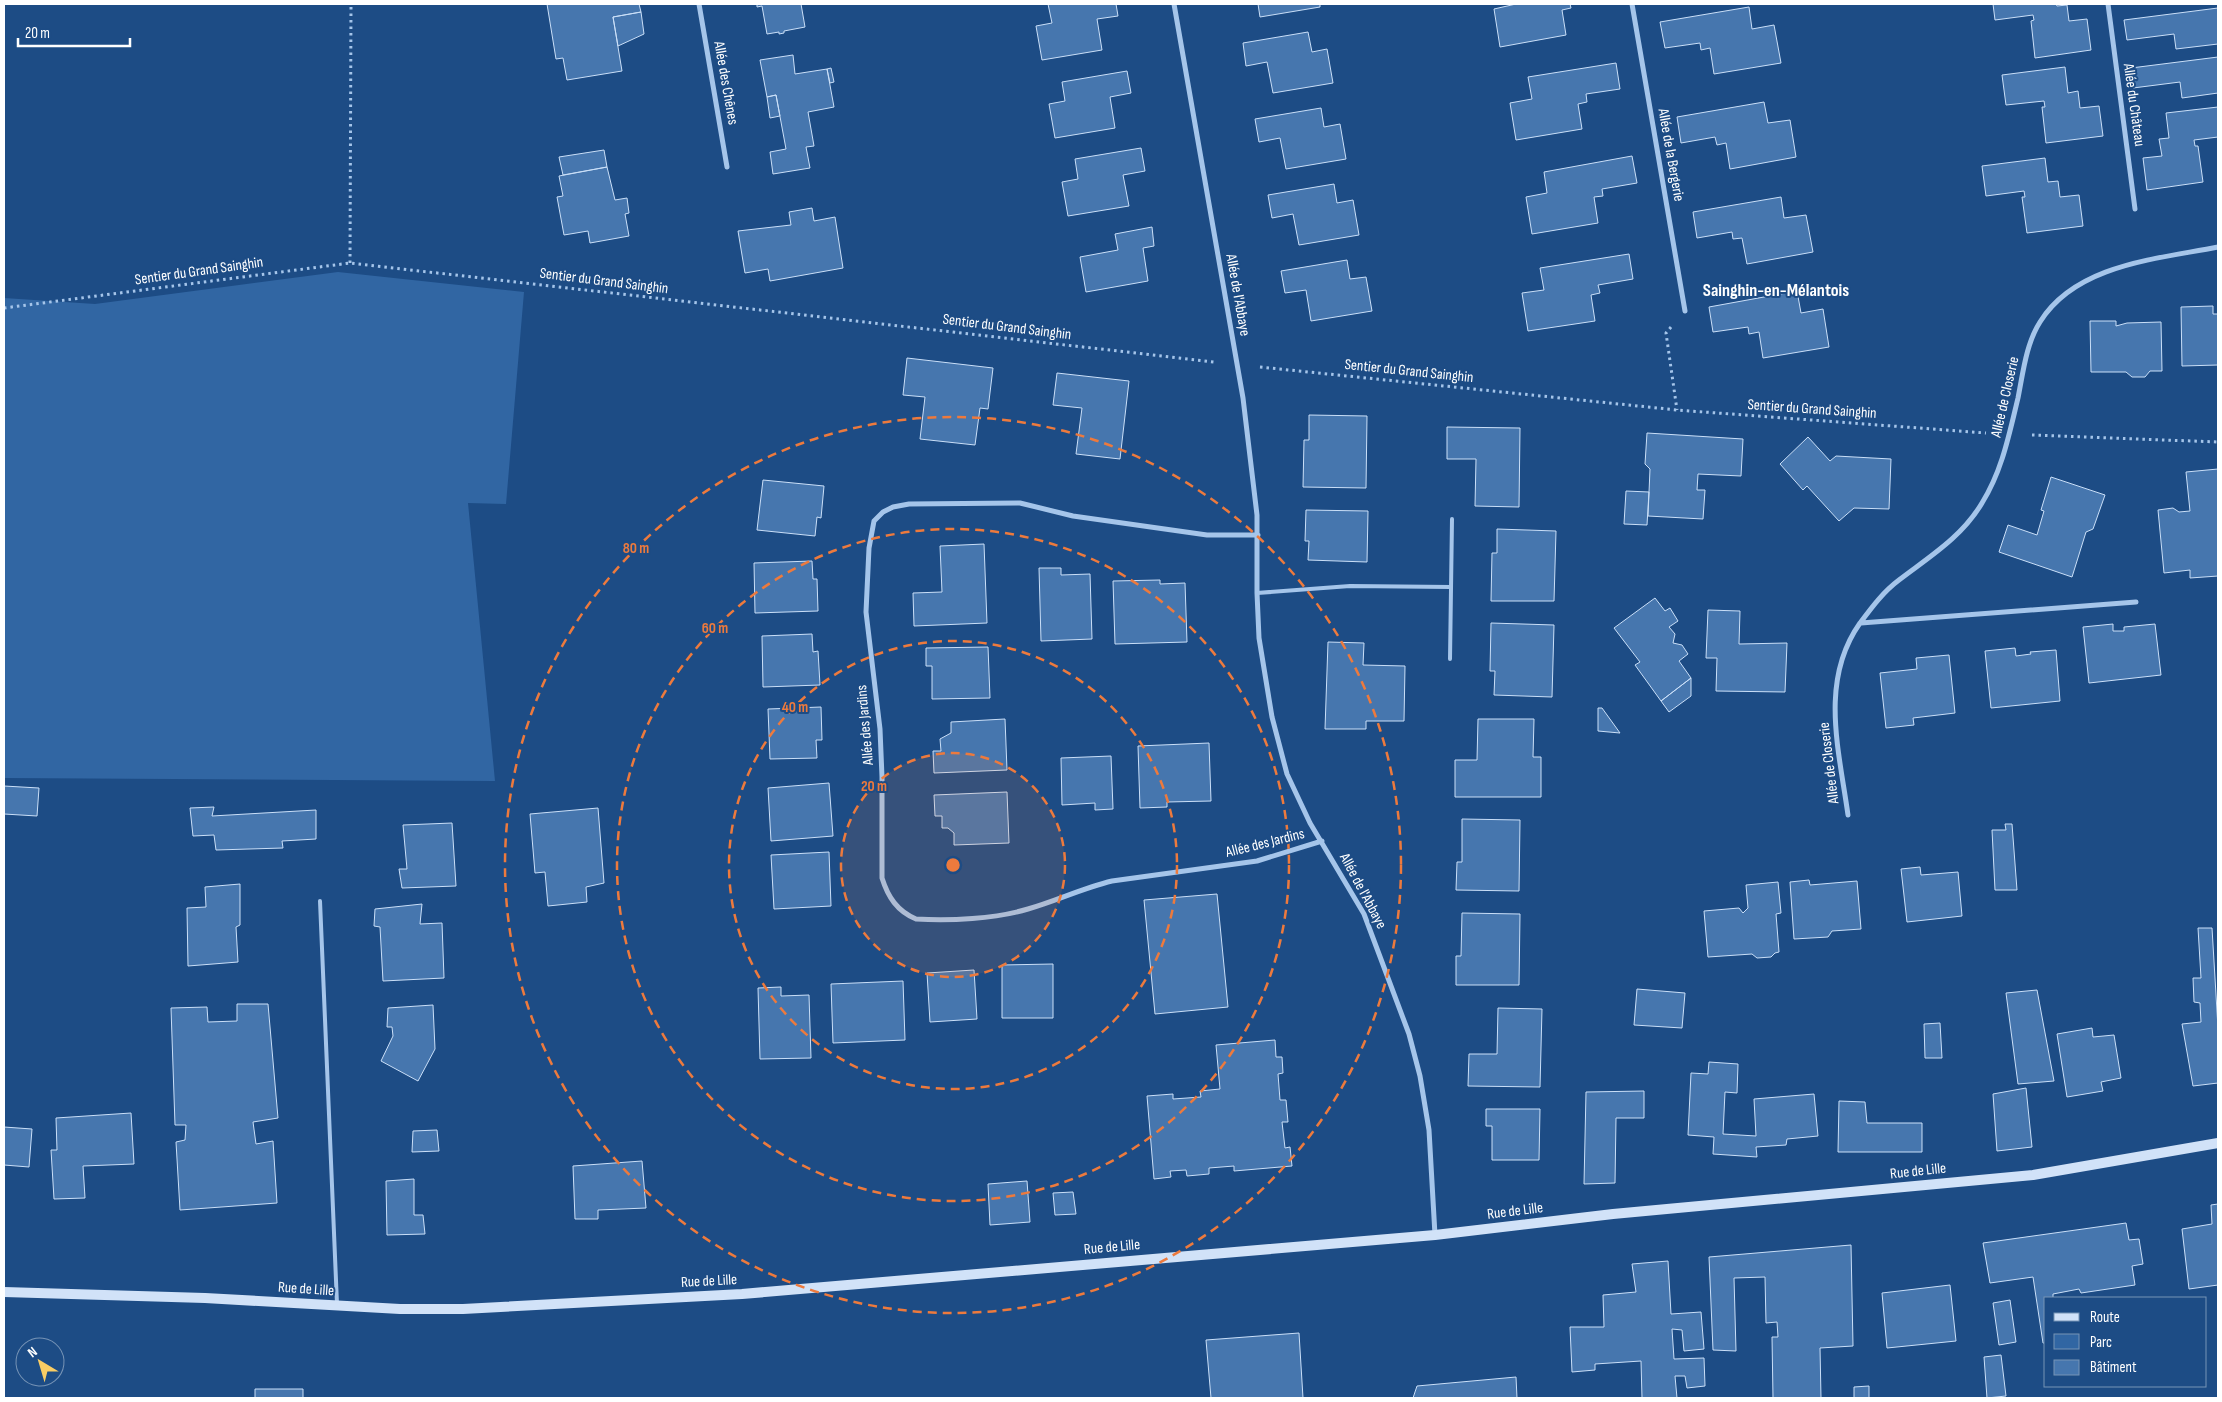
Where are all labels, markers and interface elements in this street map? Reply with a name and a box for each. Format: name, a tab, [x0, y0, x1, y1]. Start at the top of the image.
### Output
scale bar	[18, 15, 130, 47]
text: 20 m	[25, 24, 50, 43]
street label: Allée des Chênes	[709, 39, 743, 126]
street label: Allée du Château	[2119, 61, 2149, 148]
street label: Allée de la Bergerie	[1653, 106, 1689, 203]
street label: Allée de l'Abbaye	[1221, 252, 1255, 337]
street label: Sentier du Grand Sainghin	[134, 253, 264, 289]
street label: Sentier du Grand Sainghin	[539, 264, 669, 298]
district label: Sainghin-en-Mélantois	[1703, 280, 1849, 301]
street label: Sentier du Grand Sainghin	[942, 310, 1072, 344]
street label: Sentier du Grand Sainghin	[1344, 355, 1474, 387]
street label: Allée de Closerie	[1986, 355, 2023, 440]
street label: Sentier du Grand Sainghin	[1747, 395, 1877, 423]
text: 80 m	[623, 539, 649, 558]
text: 60 m	[702, 619, 728, 638]
street label: Allée des Jardins	[852, 684, 878, 767]
text: 40 m	[782, 698, 808, 717]
street label: Allée de Closerie	[1815, 721, 1844, 806]
text: 20 m	[861, 777, 887, 796]
street label: Allée des Jardins	[1223, 824, 1306, 862]
street label: Allée de l'Abbaye	[1335, 849, 1391, 932]
centre of rings	[944, 856, 962, 874]
street label: Rue de Lille	[1889, 1159, 1947, 1183]
street label: Rue de Lille	[1486, 1198, 1544, 1224]
street label: Rue de Lille	[1083, 1235, 1141, 1259]
street label: Rue de Lille	[680, 1270, 738, 1292]
street label: Rue de Lille	[277, 1278, 335, 1300]
legend	[2044, 1297, 2207, 1387]
text: Route	[2090, 1308, 2120, 1327]
text: Parc	[2090, 1333, 2112, 1352]
north arrow	[15, 1337, 65, 1387]
text: N	[24, 1343, 40, 1361]
text: Bâtiment	[2090, 1358, 2137, 1377]

